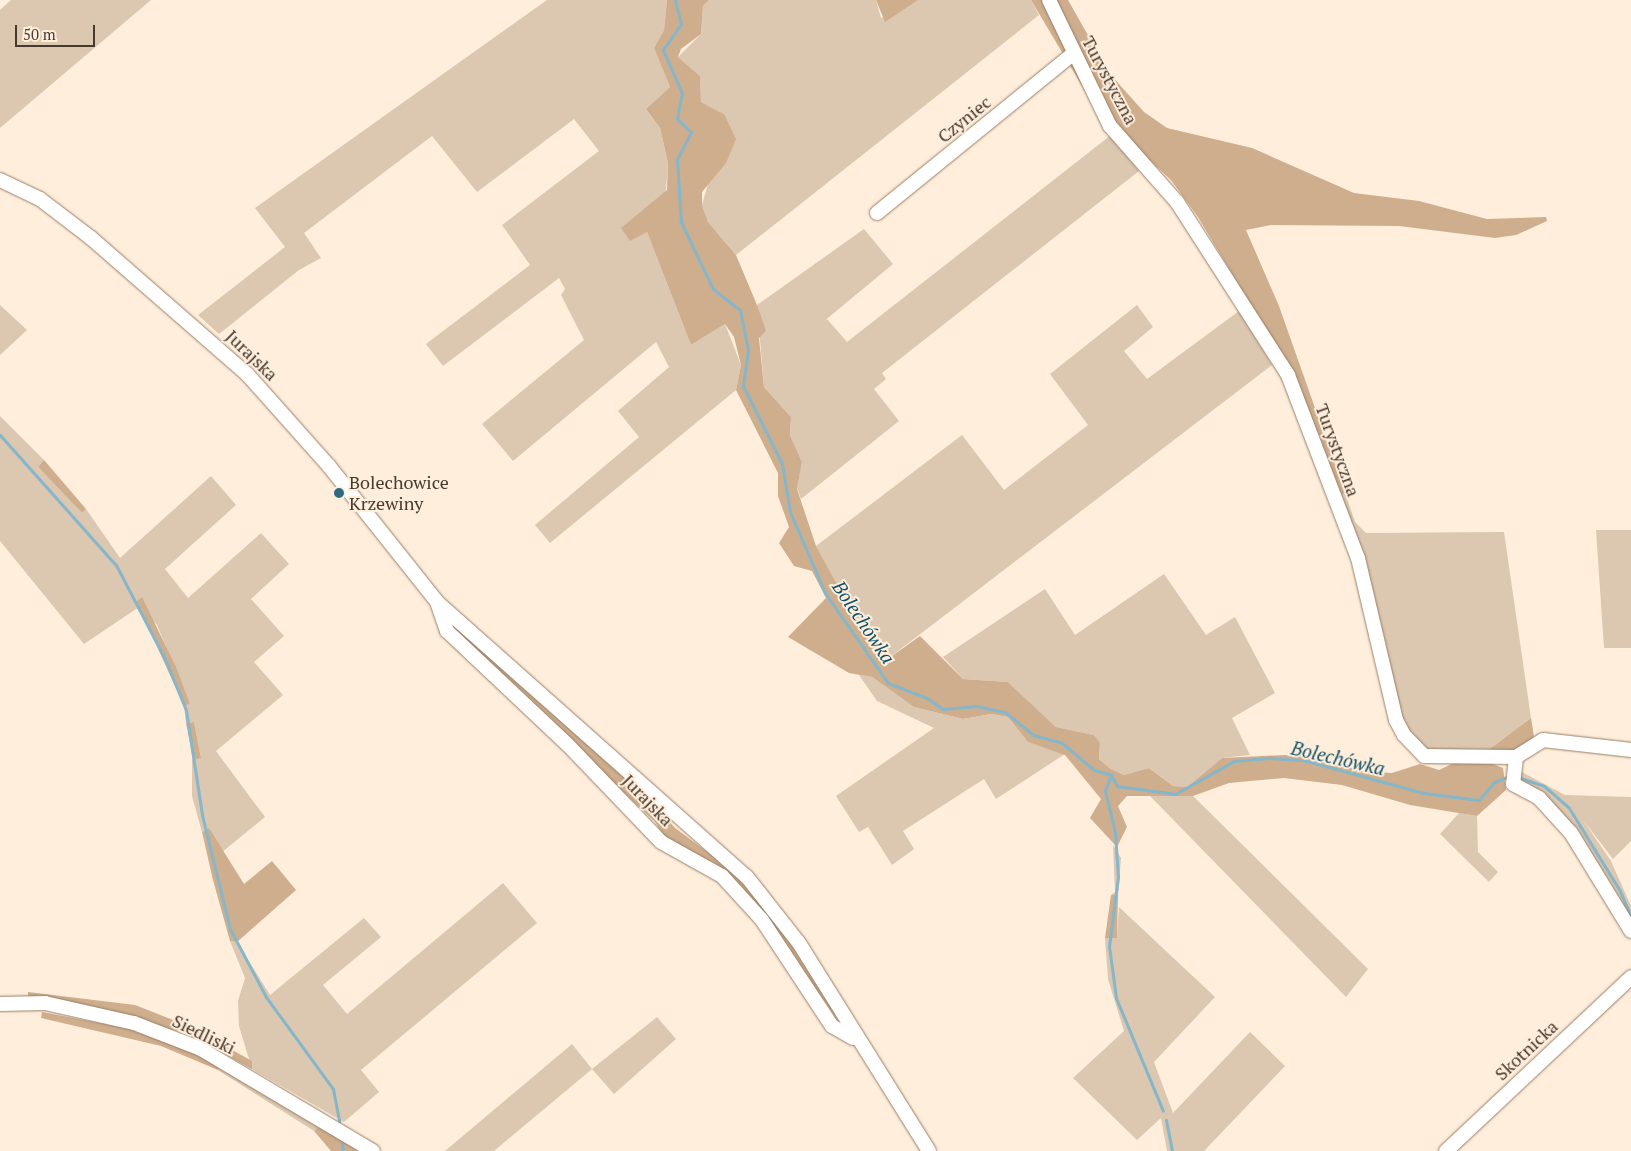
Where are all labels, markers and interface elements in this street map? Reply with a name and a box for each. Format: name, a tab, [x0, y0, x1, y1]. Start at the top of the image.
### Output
scale bar	[18, 15, 98, 47]
text: 50 m	[23, 24, 56, 44]
street label: Turystyczna	[1078, 32, 1142, 128]
street label: Czyniec	[933, 91, 995, 147]
street label: Jurajska	[222, 325, 282, 385]
street label: Turystyczna	[1311, 401, 1365, 499]
place label: Bolechowice Krzewiny	[349, 472, 449, 514]
marker: Bolechowice Krzewiny	[333, 487, 345, 499]
water label: Bolechówka	[828, 576, 900, 668]
water label: Bolechówka	[1289, 736, 1387, 780]
street label: Jurajska	[618, 770, 678, 830]
street label: Siedliski	[169, 1010, 239, 1058]
street label: Skotnicka	[1490, 1015, 1562, 1085]

